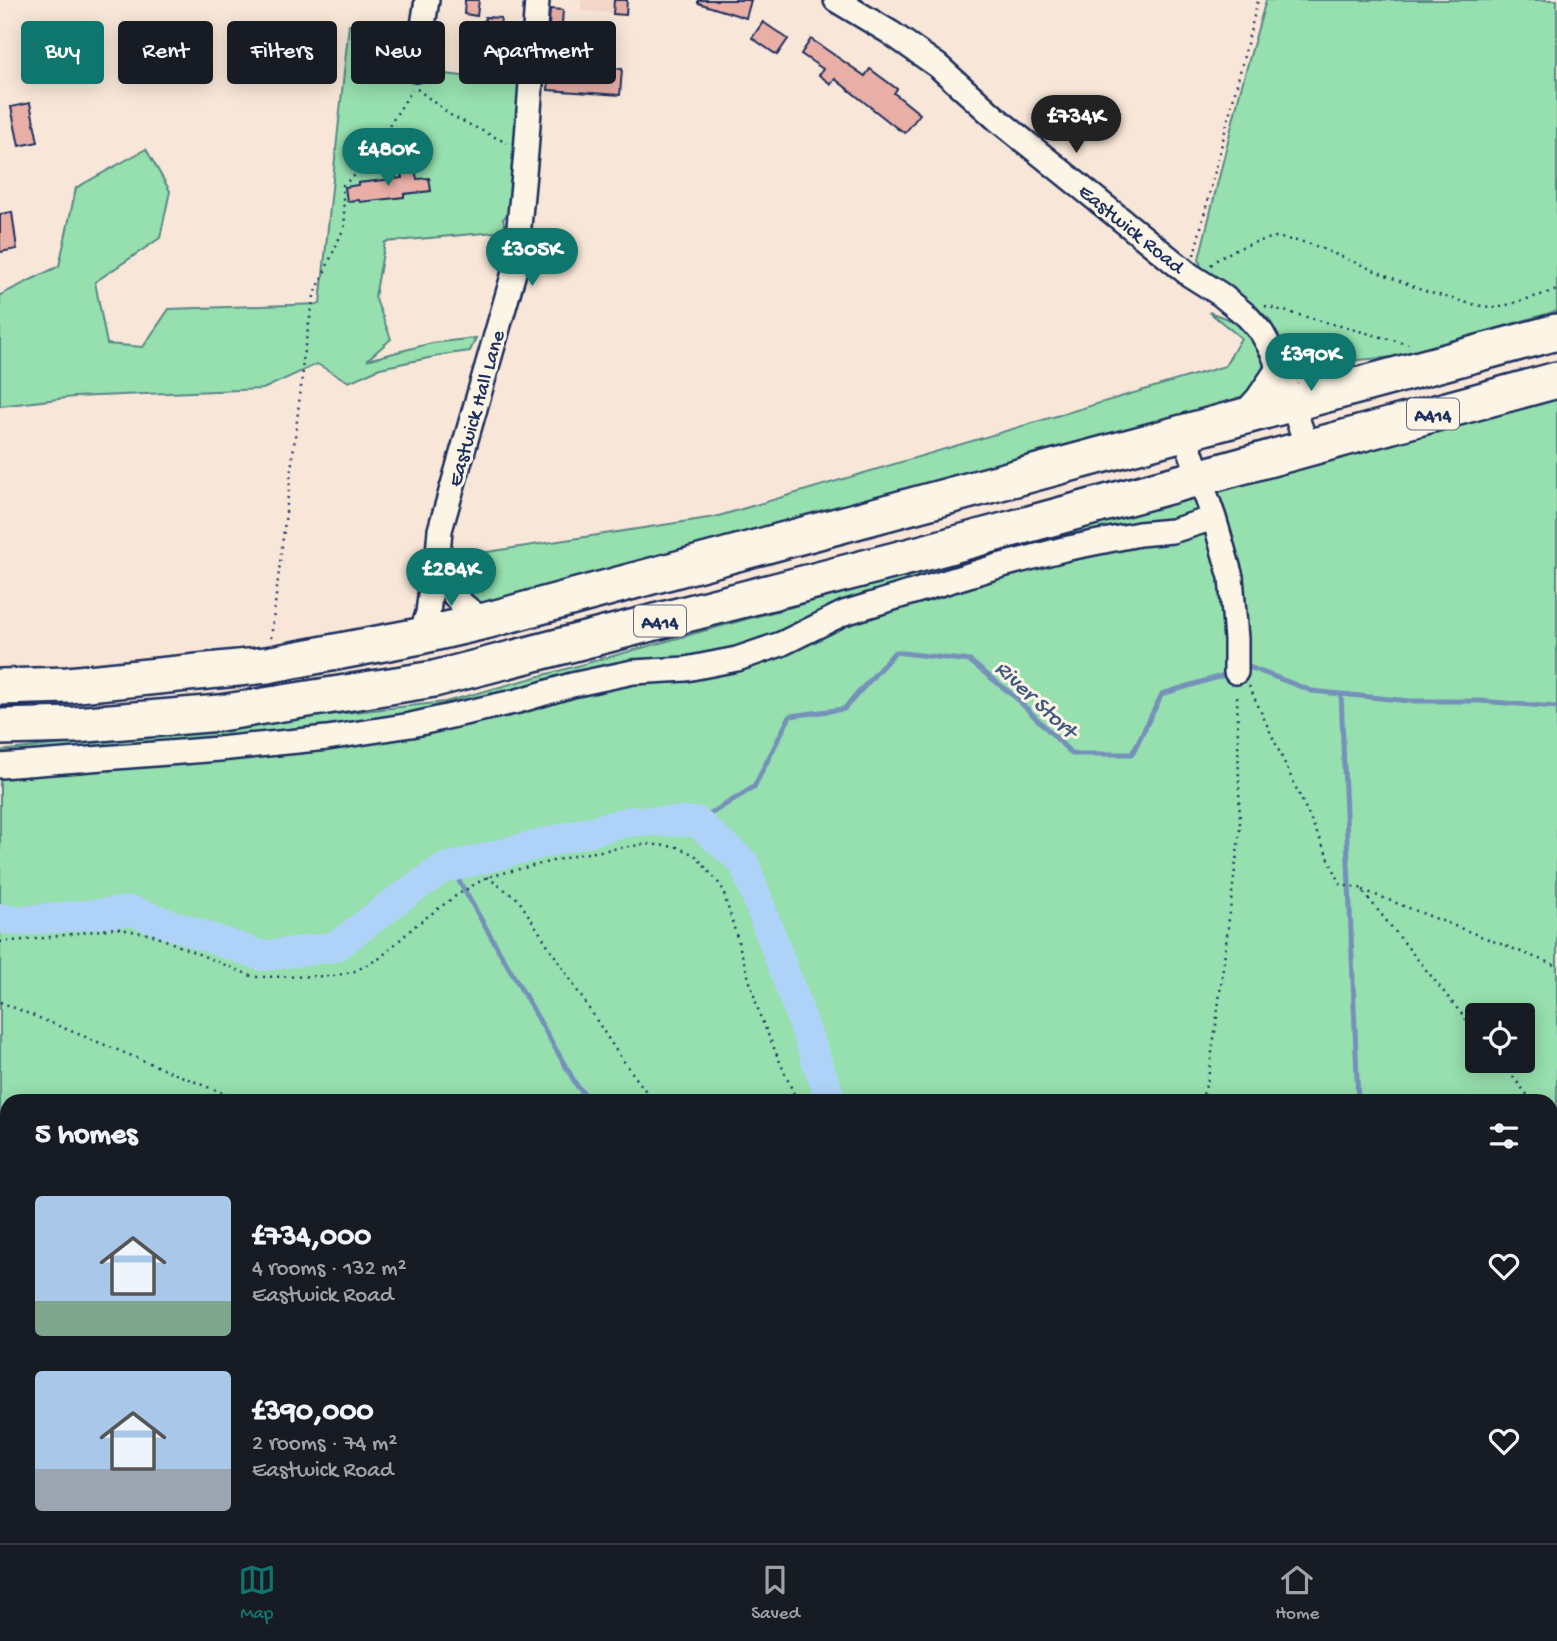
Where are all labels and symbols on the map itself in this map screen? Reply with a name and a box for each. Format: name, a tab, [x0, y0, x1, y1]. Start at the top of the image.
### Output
pin: £734K	[1027, 96, 1125, 155]
pin: £480K	[339, 128, 437, 188]
street label: Eastwick Road	[1072, 180, 1189, 282]
pin: £305K	[483, 229, 581, 288]
street label: Eastwick Hall Lane	[444, 327, 513, 490]
pin: £390K	[1262, 334, 1360, 393]
road number: A414	[1407, 398, 1459, 430]
pin: £284K	[402, 548, 500, 608]
road number: A414	[634, 606, 686, 636]
water label: River Stort	[988, 656, 1084, 748]

